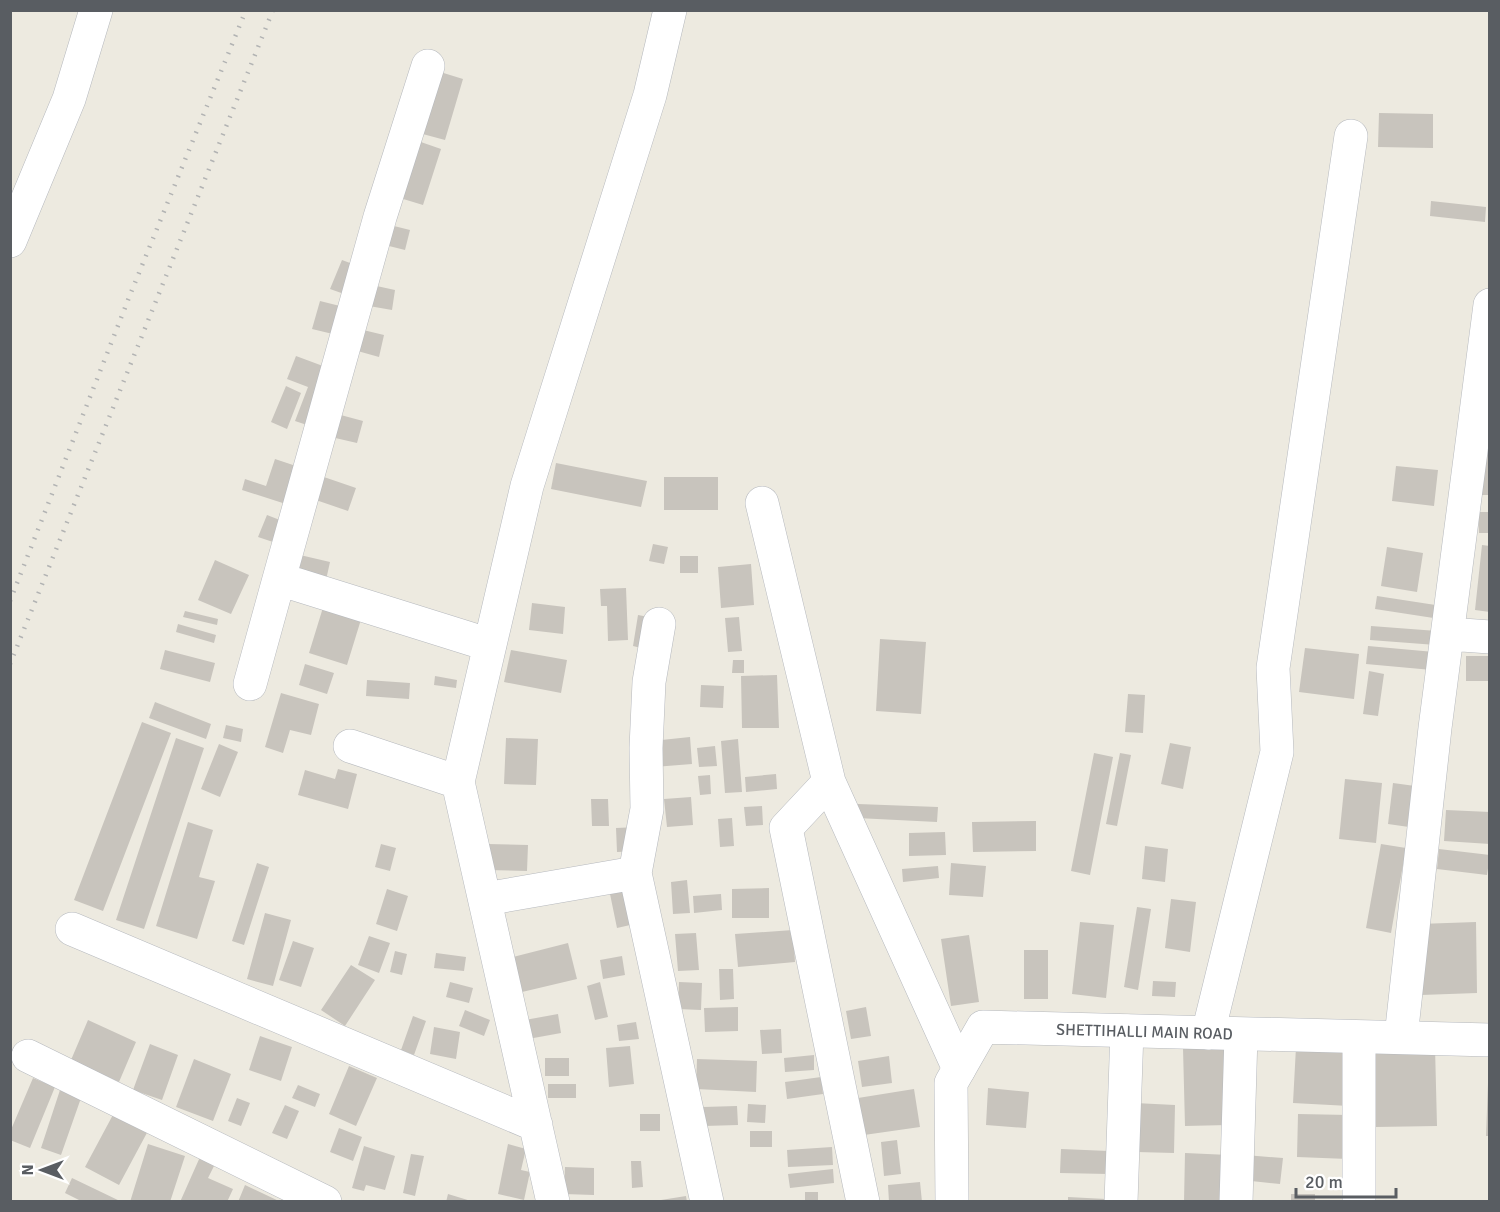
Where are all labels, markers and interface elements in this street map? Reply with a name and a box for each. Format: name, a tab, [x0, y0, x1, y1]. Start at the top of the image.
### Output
street label: SHETTIHALLI MAIN ROAD	[1056, 1020, 1233, 1044]
north arrow	[12, 1140, 72, 1200]
scale bar	[1296, 1161, 1396, 1199]
text: N	[18, 1164, 38, 1176]
text: 20 m	[1305, 1171, 1343, 1193]

